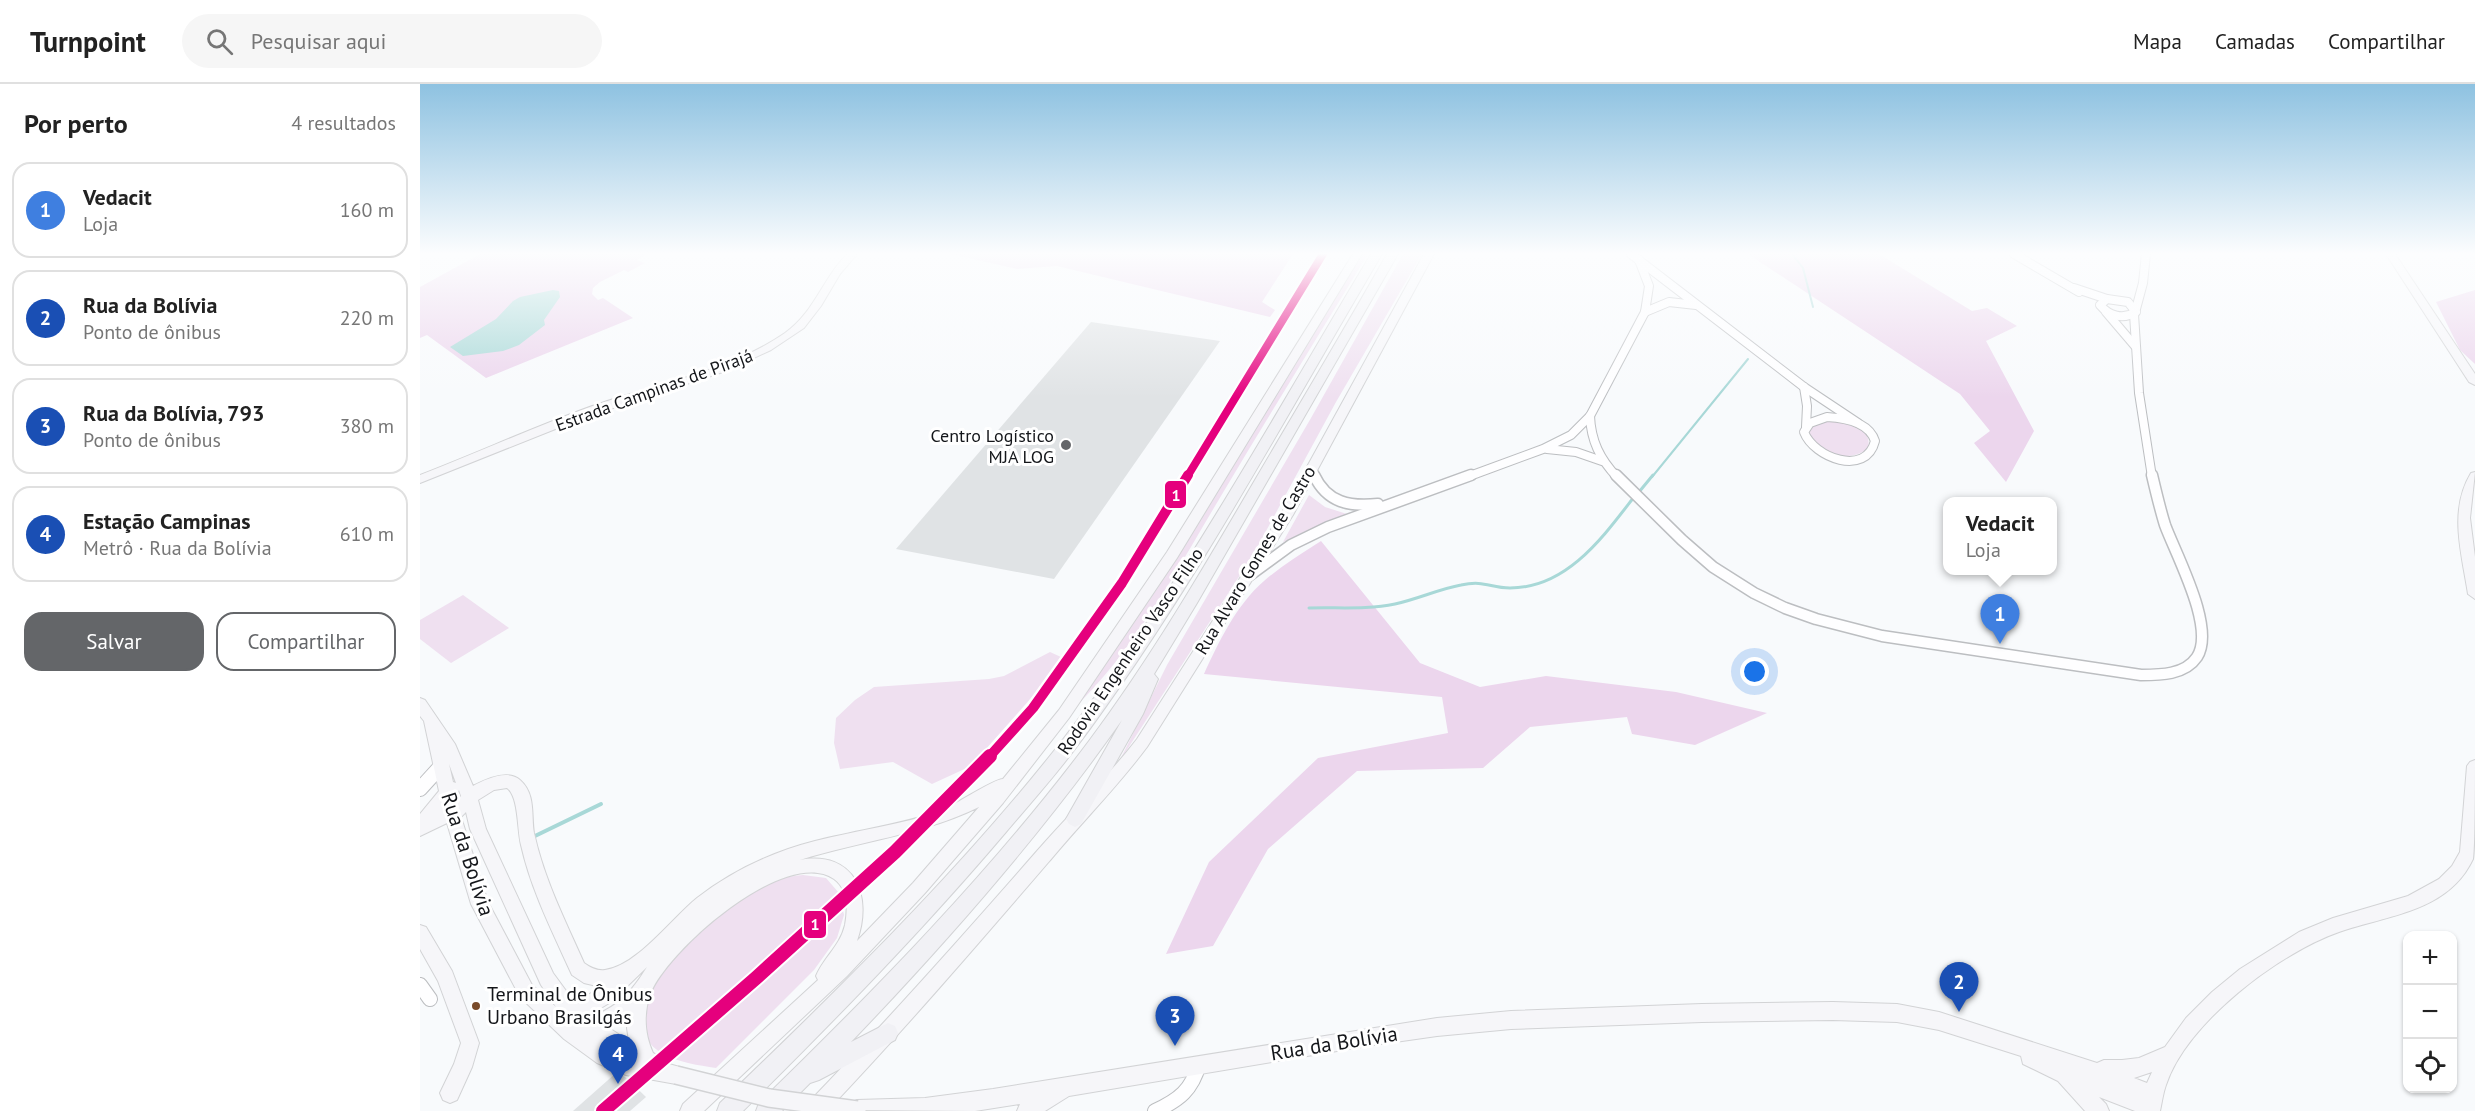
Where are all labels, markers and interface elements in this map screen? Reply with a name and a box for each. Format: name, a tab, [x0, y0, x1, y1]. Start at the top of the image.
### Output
search box	[182, 14, 602, 68]
text: Turnpoint	[30, 23, 146, 60]
icon: search	[203, 25, 236, 58]
text: Pesquisar aqui	[251, 27, 386, 55]
text: Mapa	[2133, 28, 2182, 55]
text: Camadas	[2215, 28, 2295, 55]
text: Compartilhar	[2328, 28, 2445, 55]
text: Por perto	[24, 107, 128, 140]
text: 4 resultados	[291, 110, 396, 136]
text: Vedacit	[83, 183, 152, 211]
text: 1	[40, 197, 51, 223]
text: 160 m	[340, 197, 394, 223]
text: Loja	[83, 211, 118, 237]
text: Rua da Bolívia	[83, 291, 217, 319]
text: 2	[40, 305, 51, 331]
text: 220 m	[340, 305, 394, 331]
text: Ponto de ônibus	[83, 319, 221, 345]
street label: Estrada Campinas de Pirajá	[552, 344, 756, 436]
text: Rua da Bolívia, 793	[83, 399, 264, 427]
text: 3	[40, 413, 51, 439]
text: 380 m	[340, 413, 394, 439]
place label: Centro Logístico MJA LOG	[930, 424, 1054, 468]
text: Ponto de ônibus	[83, 427, 221, 453]
marker: Centro Logístico MJA LOG	[1059, 438, 1073, 452]
street label: Rua Alvaro Gomes de Castro	[1189, 461, 1321, 659]
line badge: 1	[1164, 480, 1187, 509]
text: 1	[1171, 485, 1181, 505]
popup	[1943, 497, 2057, 575]
text: Estação Campinas	[83, 507, 251, 535]
text: Vedacit	[1966, 509, 2034, 537]
text: 4	[40, 521, 51, 547]
text: 610 m	[340, 521, 394, 547]
text: Metrô · Rua da Bolívia	[83, 535, 272, 561]
text: Loja	[1966, 537, 2001, 563]
street label: Rodovia Engenheiro Vasco Filho	[1052, 543, 1208, 759]
pin: 1	[1980, 594, 2020, 644]
button: Salvar	[24, 612, 204, 671]
button: Compartilhar	[216, 612, 396, 671]
your location	[1740, 657, 1769, 686]
street label: Rua da Bolívia	[435, 789, 501, 919]
line badge: 1	[803, 910, 827, 939]
text: 1	[810, 914, 820, 934]
map controls	[2403, 931, 2457, 1093]
button: +	[2403, 931, 2457, 985]
pin: 2	[1940, 962, 1978, 1012]
place label: Terminal de Ônibus Urbano Brasilgás	[487, 981, 652, 1030]
button: −	[2403, 985, 2457, 1039]
pin: 3	[1156, 996, 1194, 1046]
marker: Terminal de Ônibus Urbano Brasilgás	[470, 1000, 482, 1012]
street label: Rua da Bolívia	[1268, 1020, 1400, 1066]
pin: 4	[598, 1034, 638, 1084]
button: locate	[2403, 1039, 2457, 1093]

